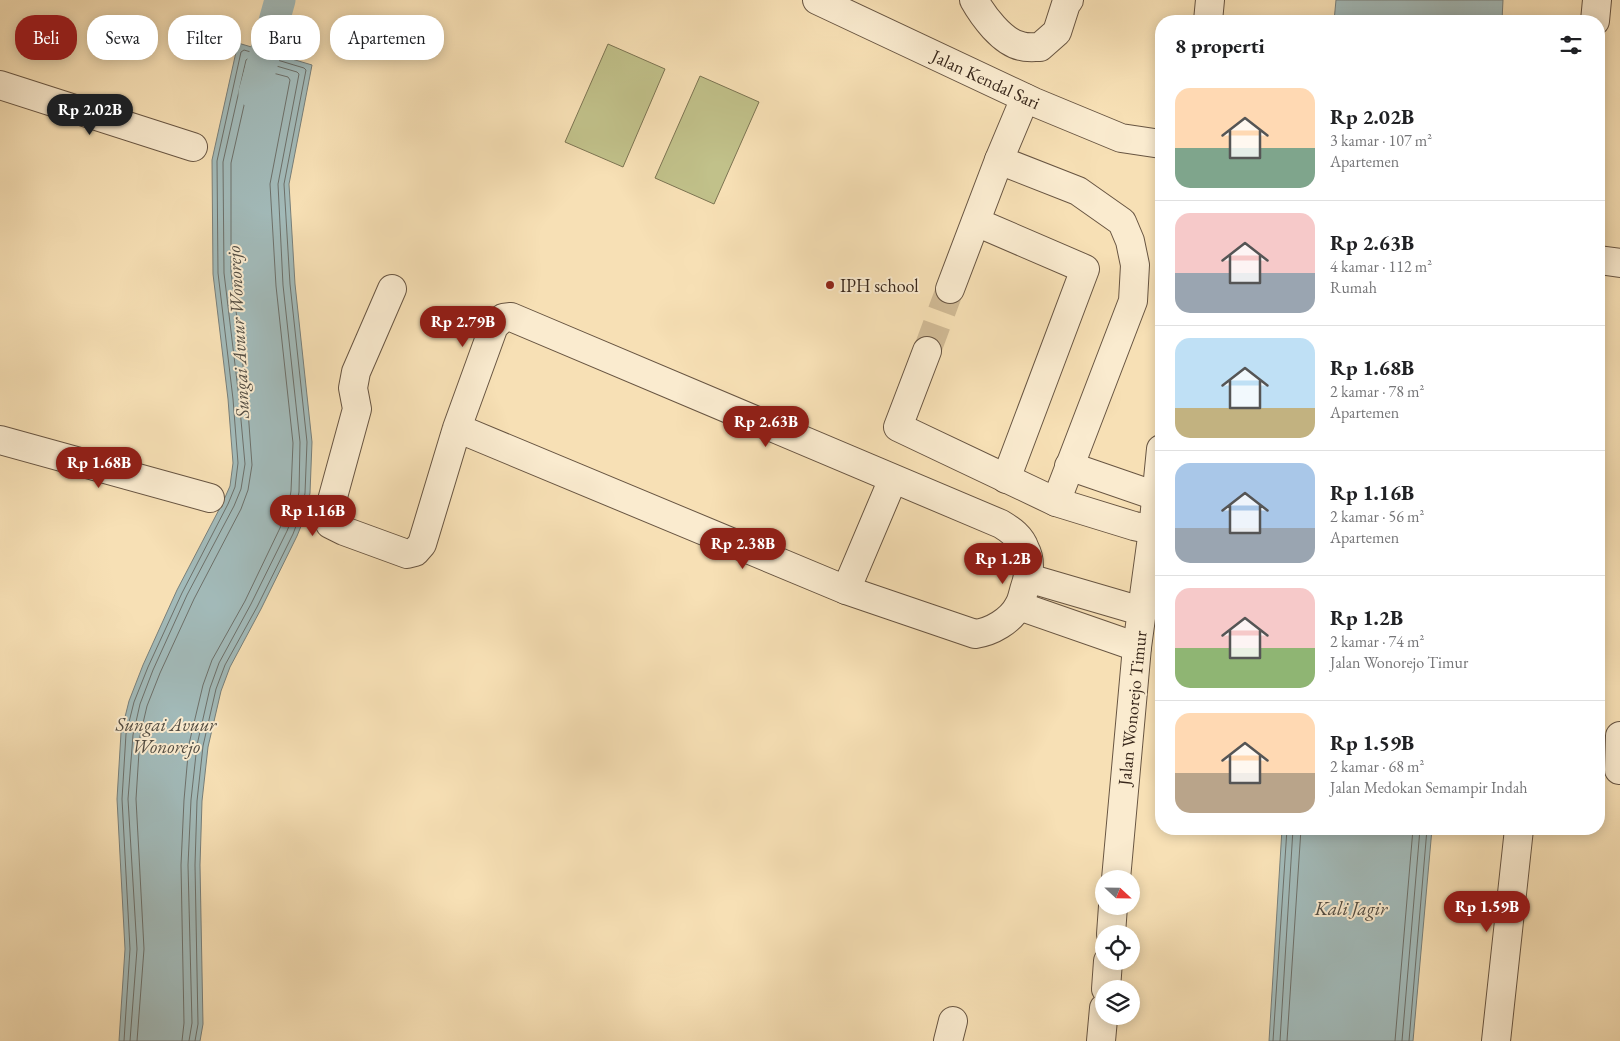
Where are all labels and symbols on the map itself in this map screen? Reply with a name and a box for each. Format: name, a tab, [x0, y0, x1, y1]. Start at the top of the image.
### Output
street label: Jalan Kendal Sari	[926, 43, 1044, 114]
pin: Rp 2.02B	[38, 94, 142, 136]
water label: Sungai Avuur Wonorejo	[221, 245, 255, 420]
place label: IPH school	[840, 274, 919, 297]
marker: IPH school	[824, 279, 836, 291]
pin: Rp 2.79B	[411, 306, 515, 348]
pin: Rp 2.63B	[714, 406, 818, 448]
pin: Rp 1.68B	[47, 446, 151, 489]
pin: Rp 1.16B	[261, 494, 365, 537]
pin: Rp 2.38B	[691, 528, 795, 570]
pin: Rp 1.2B	[957, 542, 1049, 585]
street label: Jalan Wonorejo Timur	[1112, 629, 1152, 789]
water label: Sungai Avuur Wonorejo	[115, 712, 217, 759]
north arrow	[1095, 870, 1140, 915]
pin: Rp 1.59B	[1435, 890, 1539, 933]
water label: Kali Jagir	[1314, 896, 1388, 921]

